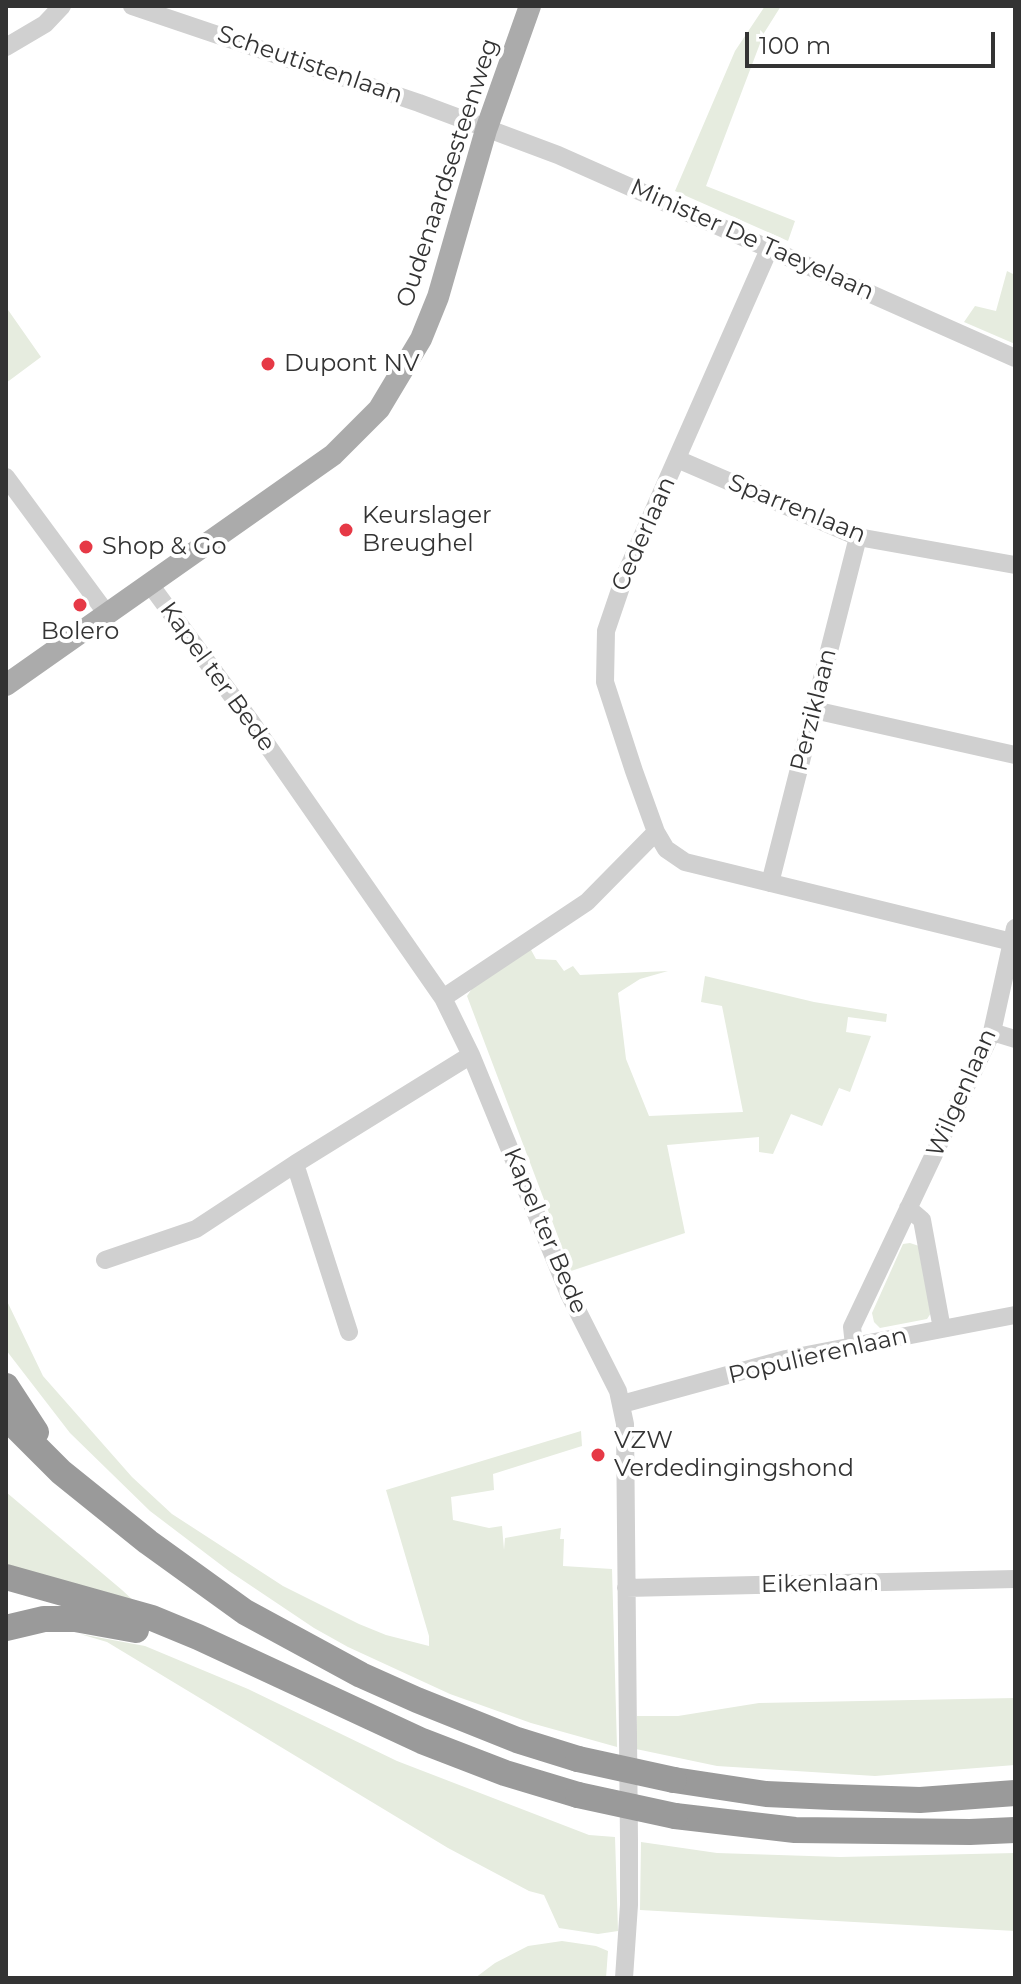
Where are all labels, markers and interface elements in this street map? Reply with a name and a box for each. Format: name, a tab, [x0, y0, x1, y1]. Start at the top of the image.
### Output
scale bar	[749, 16, 999, 66]
street label: Scheutistenlaan	[214, 20, 406, 110]
text: 100 m	[759, 31, 831, 60]
street label: Oudenaardsesteenweg	[391, 35, 505, 311]
street label: Minister De Taeyelaan	[626, 173, 878, 307]
place label: Dupont NV	[284, 350, 419, 378]
marker: Dupont NV	[259, 355, 277, 373]
street label: Sparrenlaan	[724, 468, 870, 550]
street label: Cederlaan	[606, 472, 682, 596]
place label: Keurslager Breughel	[362, 502, 492, 558]
marker: Keurslager Breughel	[337, 521, 355, 539]
place label: Shop & Go	[102, 533, 227, 561]
marker: Shop & Go	[77, 538, 95, 556]
marker: Bolero	[71, 596, 89, 614]
street label: Kapel ter Bede	[153, 597, 281, 757]
place label: Bolero	[41, 618, 119, 646]
street label: Perziklaan	[785, 646, 843, 774]
street label: Wilgenlaan	[921, 1024, 1003, 1162]
street label: Kapel ter Bede	[497, 1144, 593, 1318]
street label: Populierenlaan	[726, 1321, 910, 1391]
place label: VZW Verdedingingshond	[614, 1427, 854, 1483]
marker: VZW Verdedingingshond	[589, 1446, 607, 1464]
street label: Eikenlaan	[761, 1569, 879, 1599]

